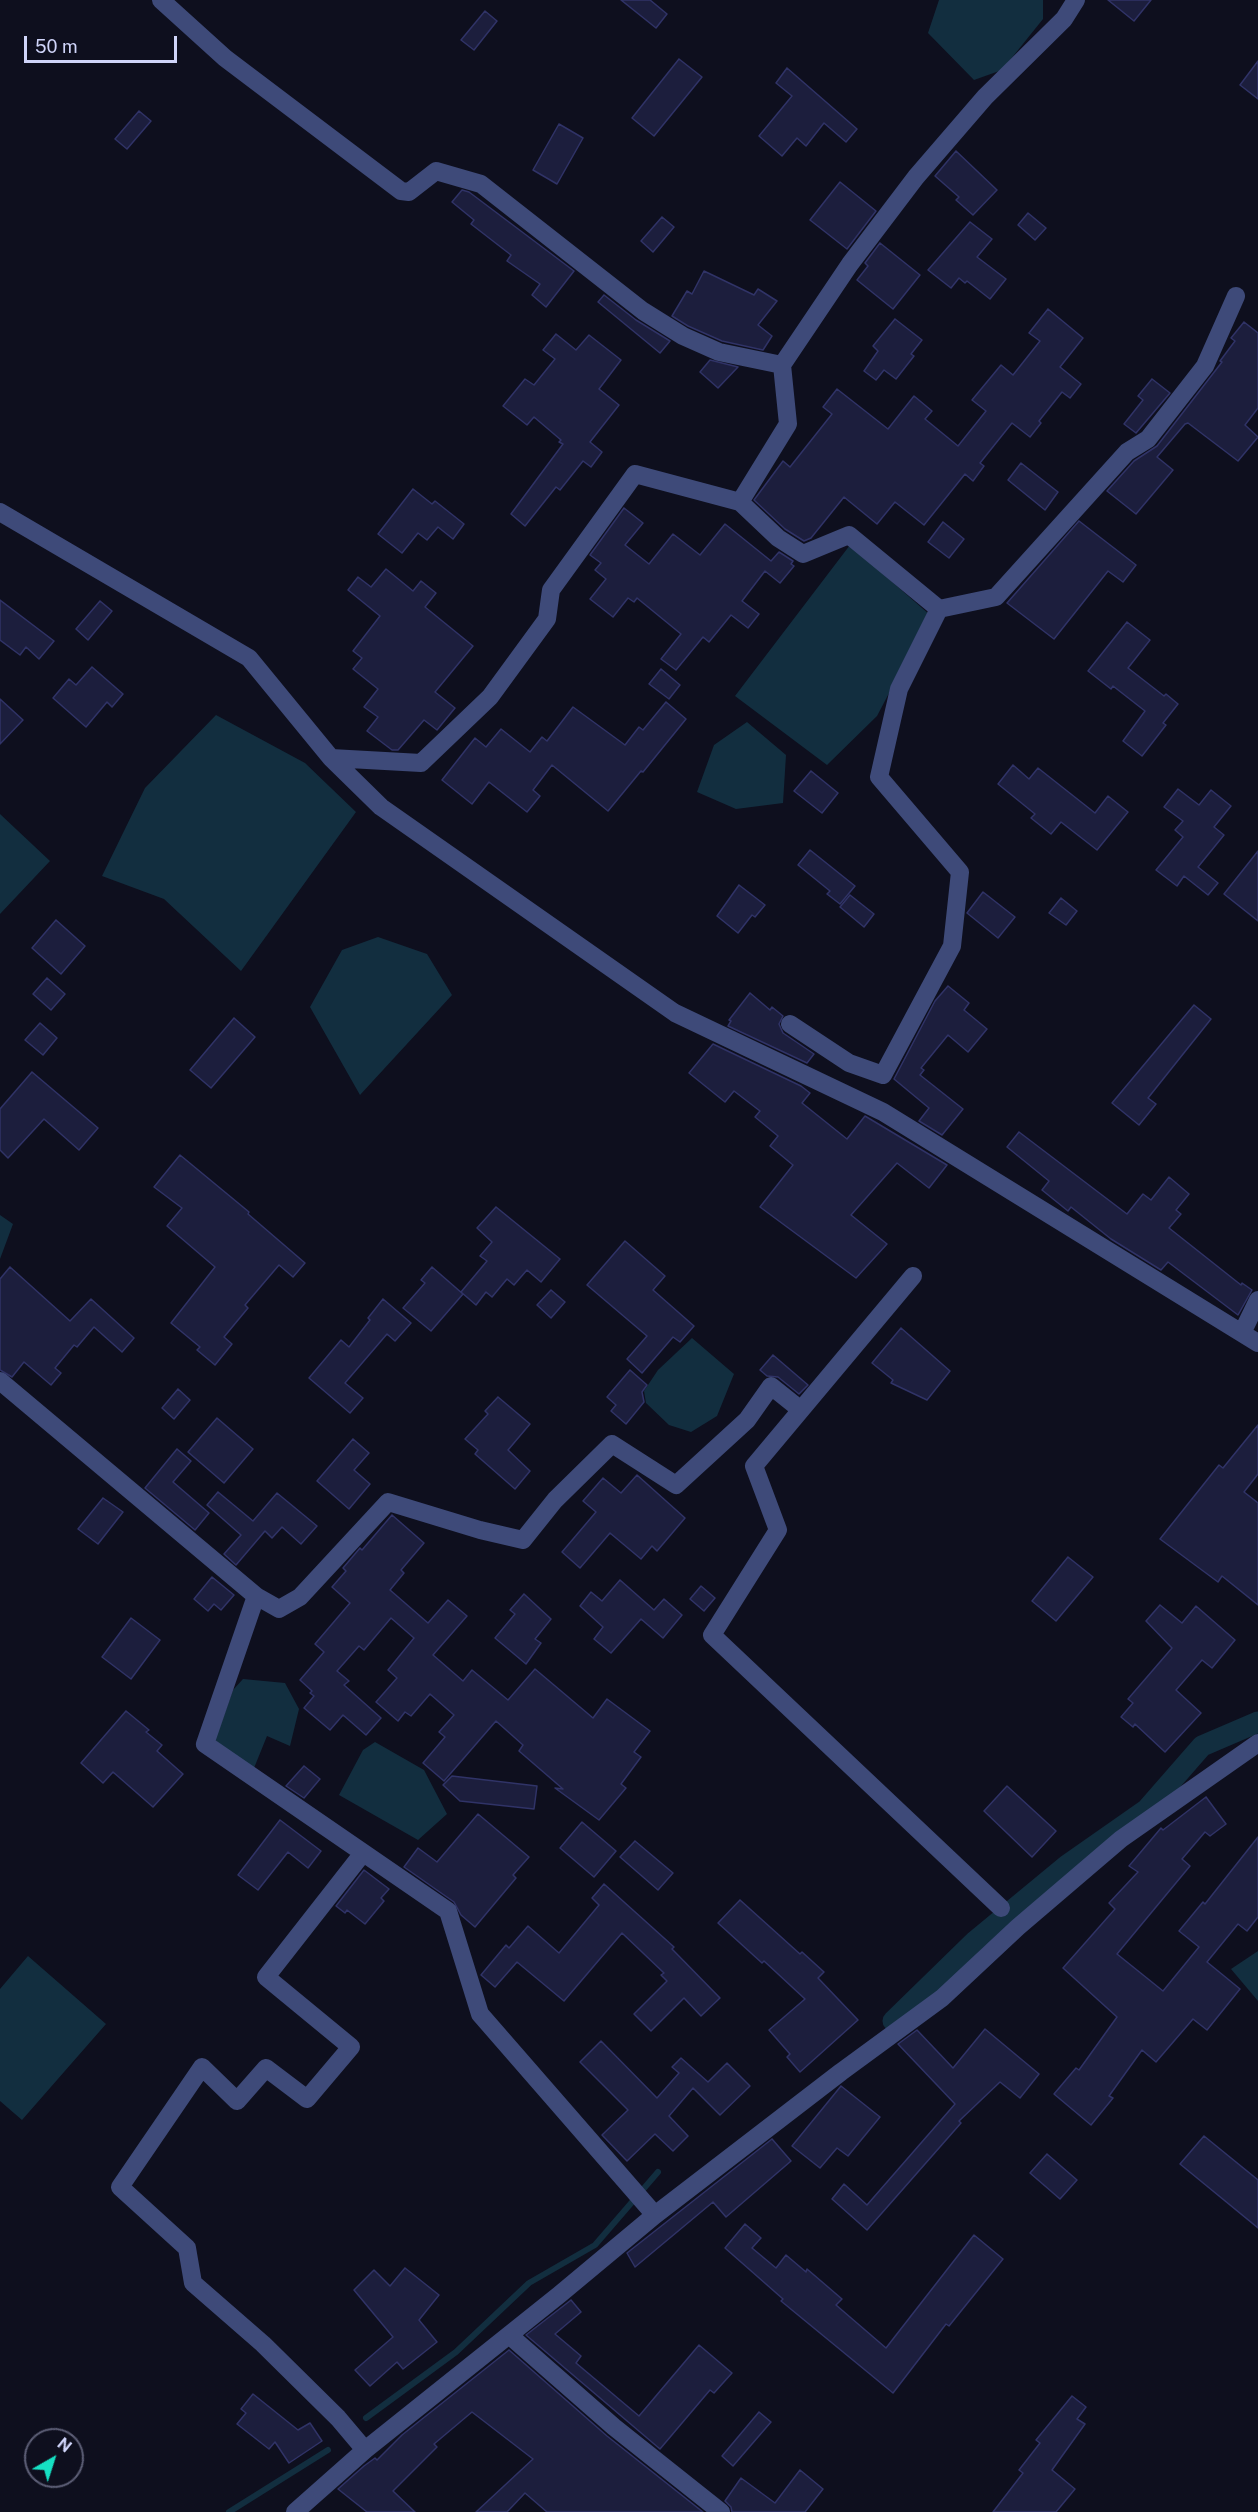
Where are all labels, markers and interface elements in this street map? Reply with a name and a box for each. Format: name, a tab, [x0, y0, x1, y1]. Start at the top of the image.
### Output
scale bar	[27, 24, 180, 62]
text: 50 m	[35, 36, 78, 57]
north arrow	[24, 2428, 84, 2488]
text: N	[54, 2434, 75, 2456]

